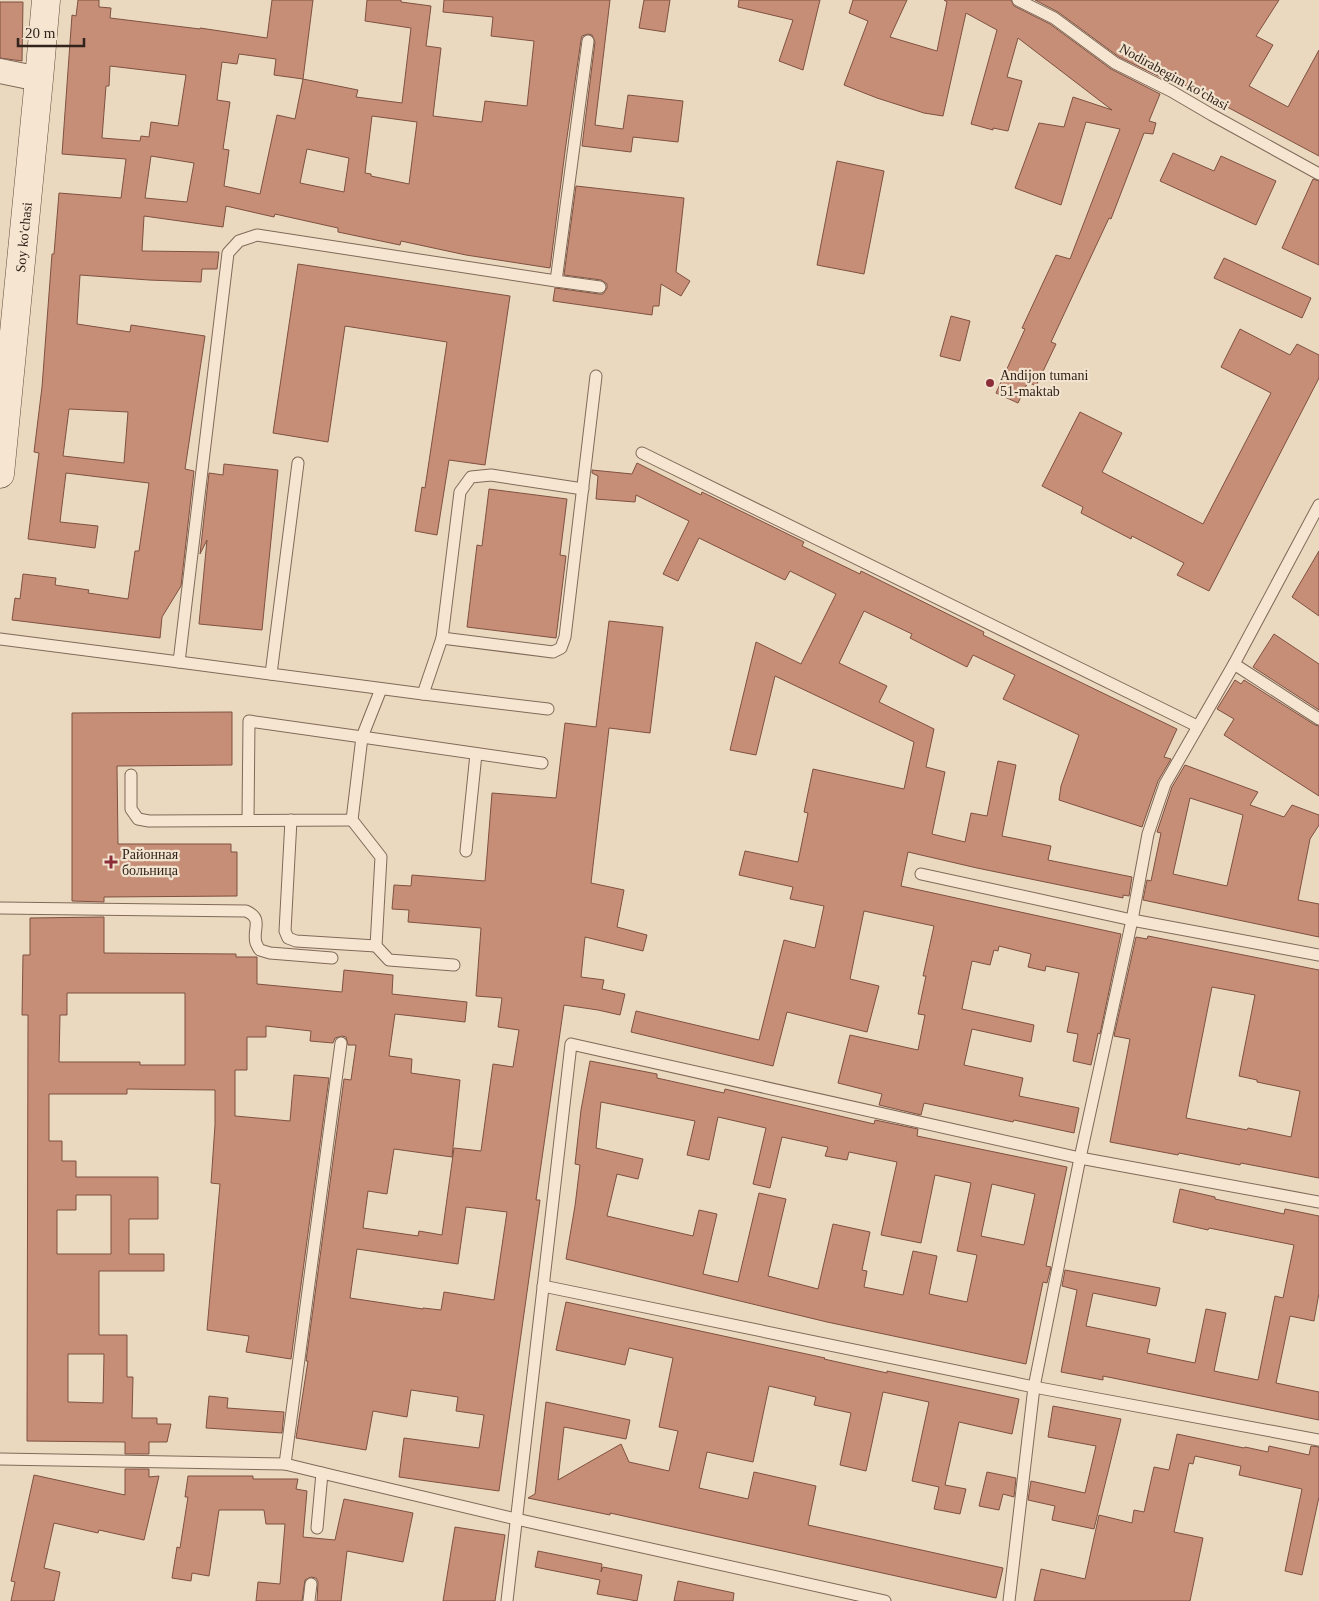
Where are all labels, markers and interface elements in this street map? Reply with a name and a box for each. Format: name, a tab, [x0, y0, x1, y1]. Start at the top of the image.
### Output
scale bar	[18, 15, 84, 47]
text: 20 m	[25, 25, 56, 41]
street label: Nodirabegim ko'chasi	[1117, 41, 1231, 113]
street label: Soy ko'chasi	[12, 201, 34, 273]
place label: Andijon tumani 51-maktab	[1000, 368, 1088, 399]
marker: Andijon tumani 51-maktab	[984, 377, 996, 389]
place label: Районная больница	[122, 847, 179, 878]
marker: Районная больница	[104, 855, 118, 869]

